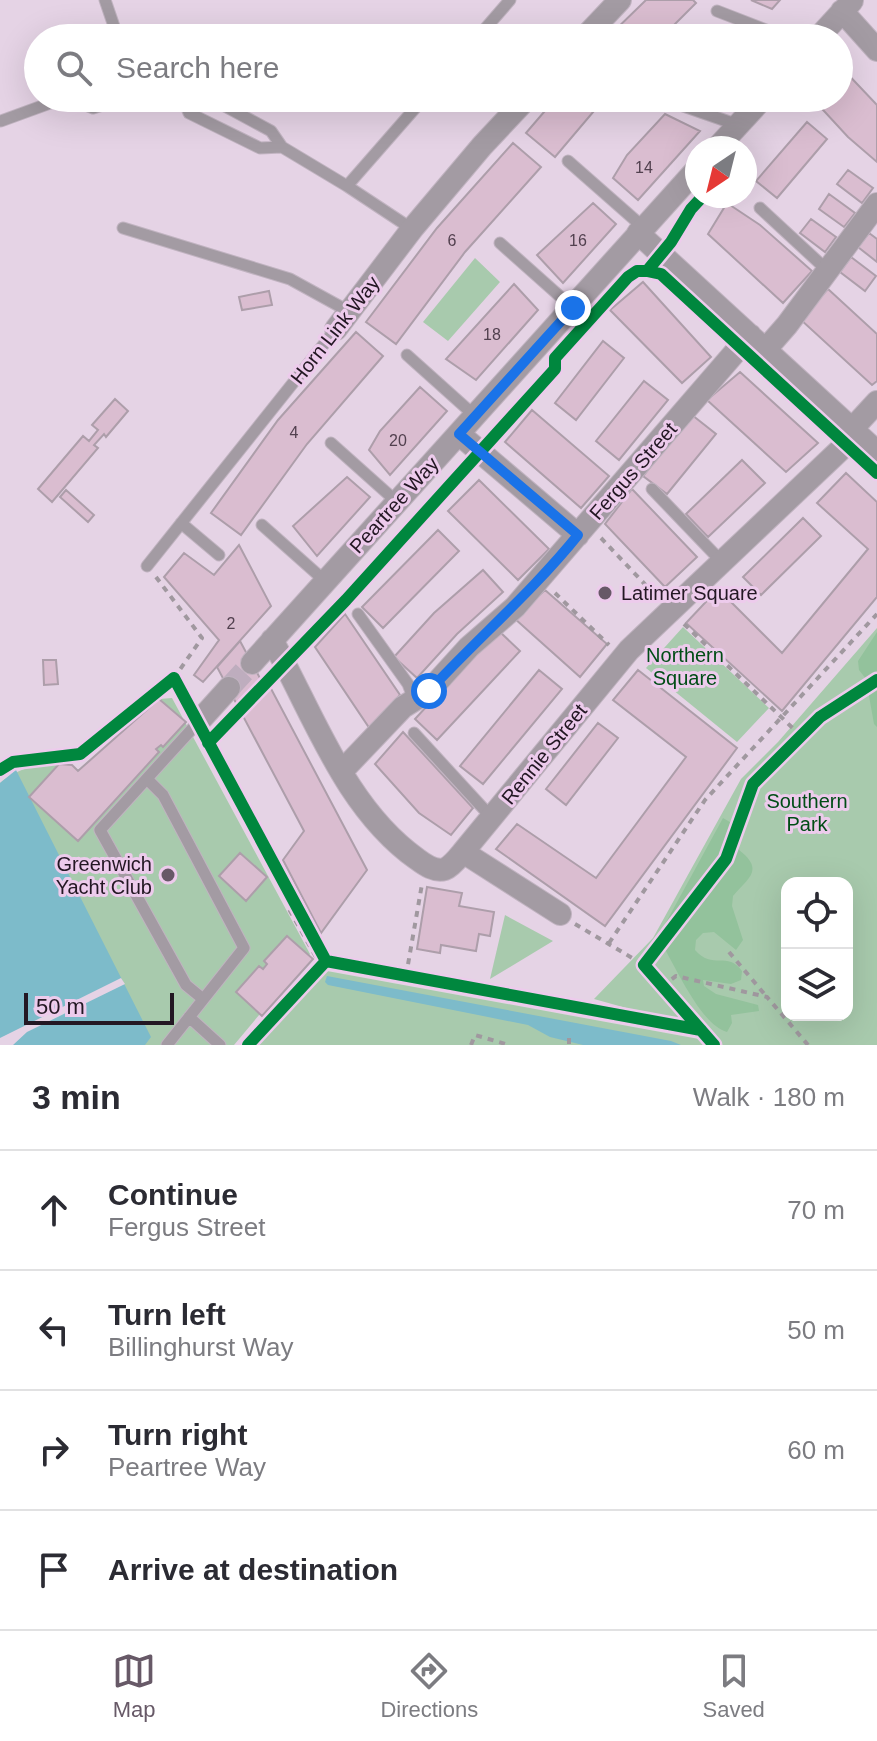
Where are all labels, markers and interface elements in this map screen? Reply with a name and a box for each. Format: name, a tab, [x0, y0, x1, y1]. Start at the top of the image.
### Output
search box	[24, 24, 853, 112]
icon: search	[52, 46, 96, 90]
text: Search here	[116, 51, 279, 84]
north arrow	[685, 136, 757, 208]
house number: 14	[635, 159, 653, 176]
house number: 6	[448, 232, 457, 249]
house number: 16	[569, 232, 587, 249]
street label: Horn Link Way	[286, 272, 384, 388]
route end	[555, 290, 591, 326]
house number: 18	[483, 326, 501, 343]
street label: Fergus Street	[585, 418, 681, 524]
house number: 4	[290, 424, 299, 441]
house number: 20	[389, 432, 407, 449]
street label: Peartree Way	[345, 452, 443, 558]
place label: Latimer Square	[621, 582, 758, 604]
marker: Latimer Square	[596, 584, 614, 602]
house number: 2	[227, 615, 236, 632]
park label: Northern Square	[646, 644, 724, 689]
route start	[411, 673, 447, 709]
street label: Rennie Street	[497, 699, 591, 808]
park label: Southern Park	[766, 790, 848, 835]
place label: Greenwich Yacht Club	[56, 853, 152, 898]
marker: Greenwich Yacht Club	[159, 866, 177, 884]
map controls	[781, 877, 853, 1021]
button: locate	[781, 877, 853, 949]
button: layers	[781, 949, 853, 1021]
scale bar	[24, 989, 174, 1025]
text: 50 m	[36, 994, 85, 1019]
text: 3 min	[32, 1078, 121, 1116]
text: Walk · 180 m	[693, 1082, 845, 1112]
text: Continue	[108, 1178, 238, 1211]
icon: ahead	[32, 1188, 76, 1232]
text: 70 m	[787, 1195, 845, 1225]
text: Fergus Street	[108, 1212, 266, 1242]
text: Turn left	[108, 1298, 226, 1331]
icon: left	[32, 1308, 76, 1352]
text: 50 m	[787, 1315, 845, 1345]
text: Billinghurst Way	[108, 1332, 293, 1362]
text: Turn right	[108, 1418, 247, 1451]
icon: right	[32, 1428, 76, 1472]
text: 60 m	[787, 1435, 845, 1465]
text: Peartree Way	[108, 1452, 266, 1482]
icon: arrive	[32, 1548, 76, 1592]
text: Arrive at destination	[108, 1553, 398, 1586]
tab: Map	[112, 1649, 156, 1723]
tab: Directions	[380, 1649, 478, 1723]
tab: Saved	[702, 1649, 765, 1723]

